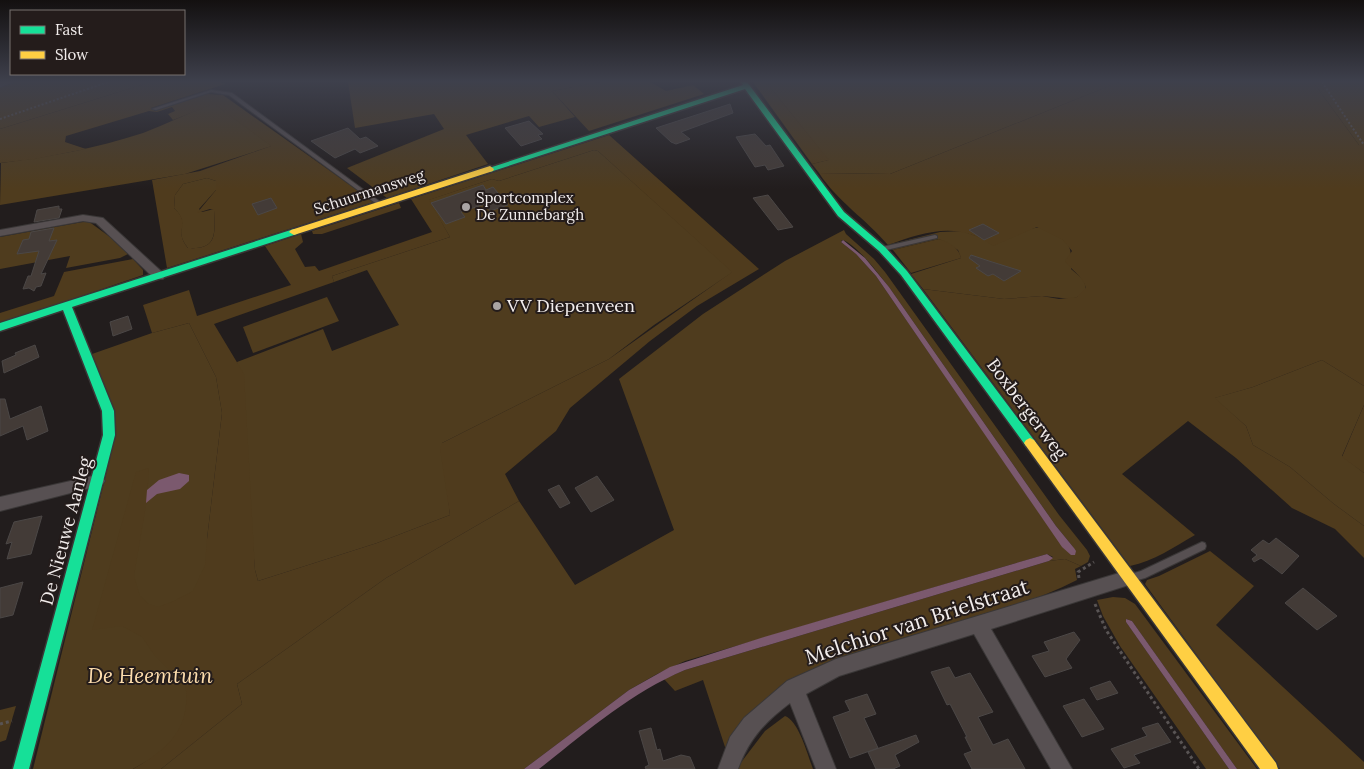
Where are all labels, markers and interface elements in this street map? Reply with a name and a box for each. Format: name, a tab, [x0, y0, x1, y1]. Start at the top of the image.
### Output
legend	[10, 10, 185, 75]
text: Fast	[55, 20, 83, 39]
text: Slow	[55, 45, 88, 64]
street label: Schuurmansweg	[311, 164, 427, 218]
place label: Sportcomplex De Zunnebargh	[476, 188, 584, 224]
marker: Sportcomplex De Zunnebargh	[460, 201, 472, 213]
place label: VV Diepenveen	[506, 294, 635, 317]
marker: VV Diepenveen	[491, 300, 503, 312]
street label: Boxbergerweg	[982, 354, 1073, 465]
street label: De Nieuwe Aanleg	[35, 453, 97, 607]
street label: Melchior van Brielstraat	[802, 572, 1033, 670]
park label: De Heemtuin	[87, 662, 213, 689]

